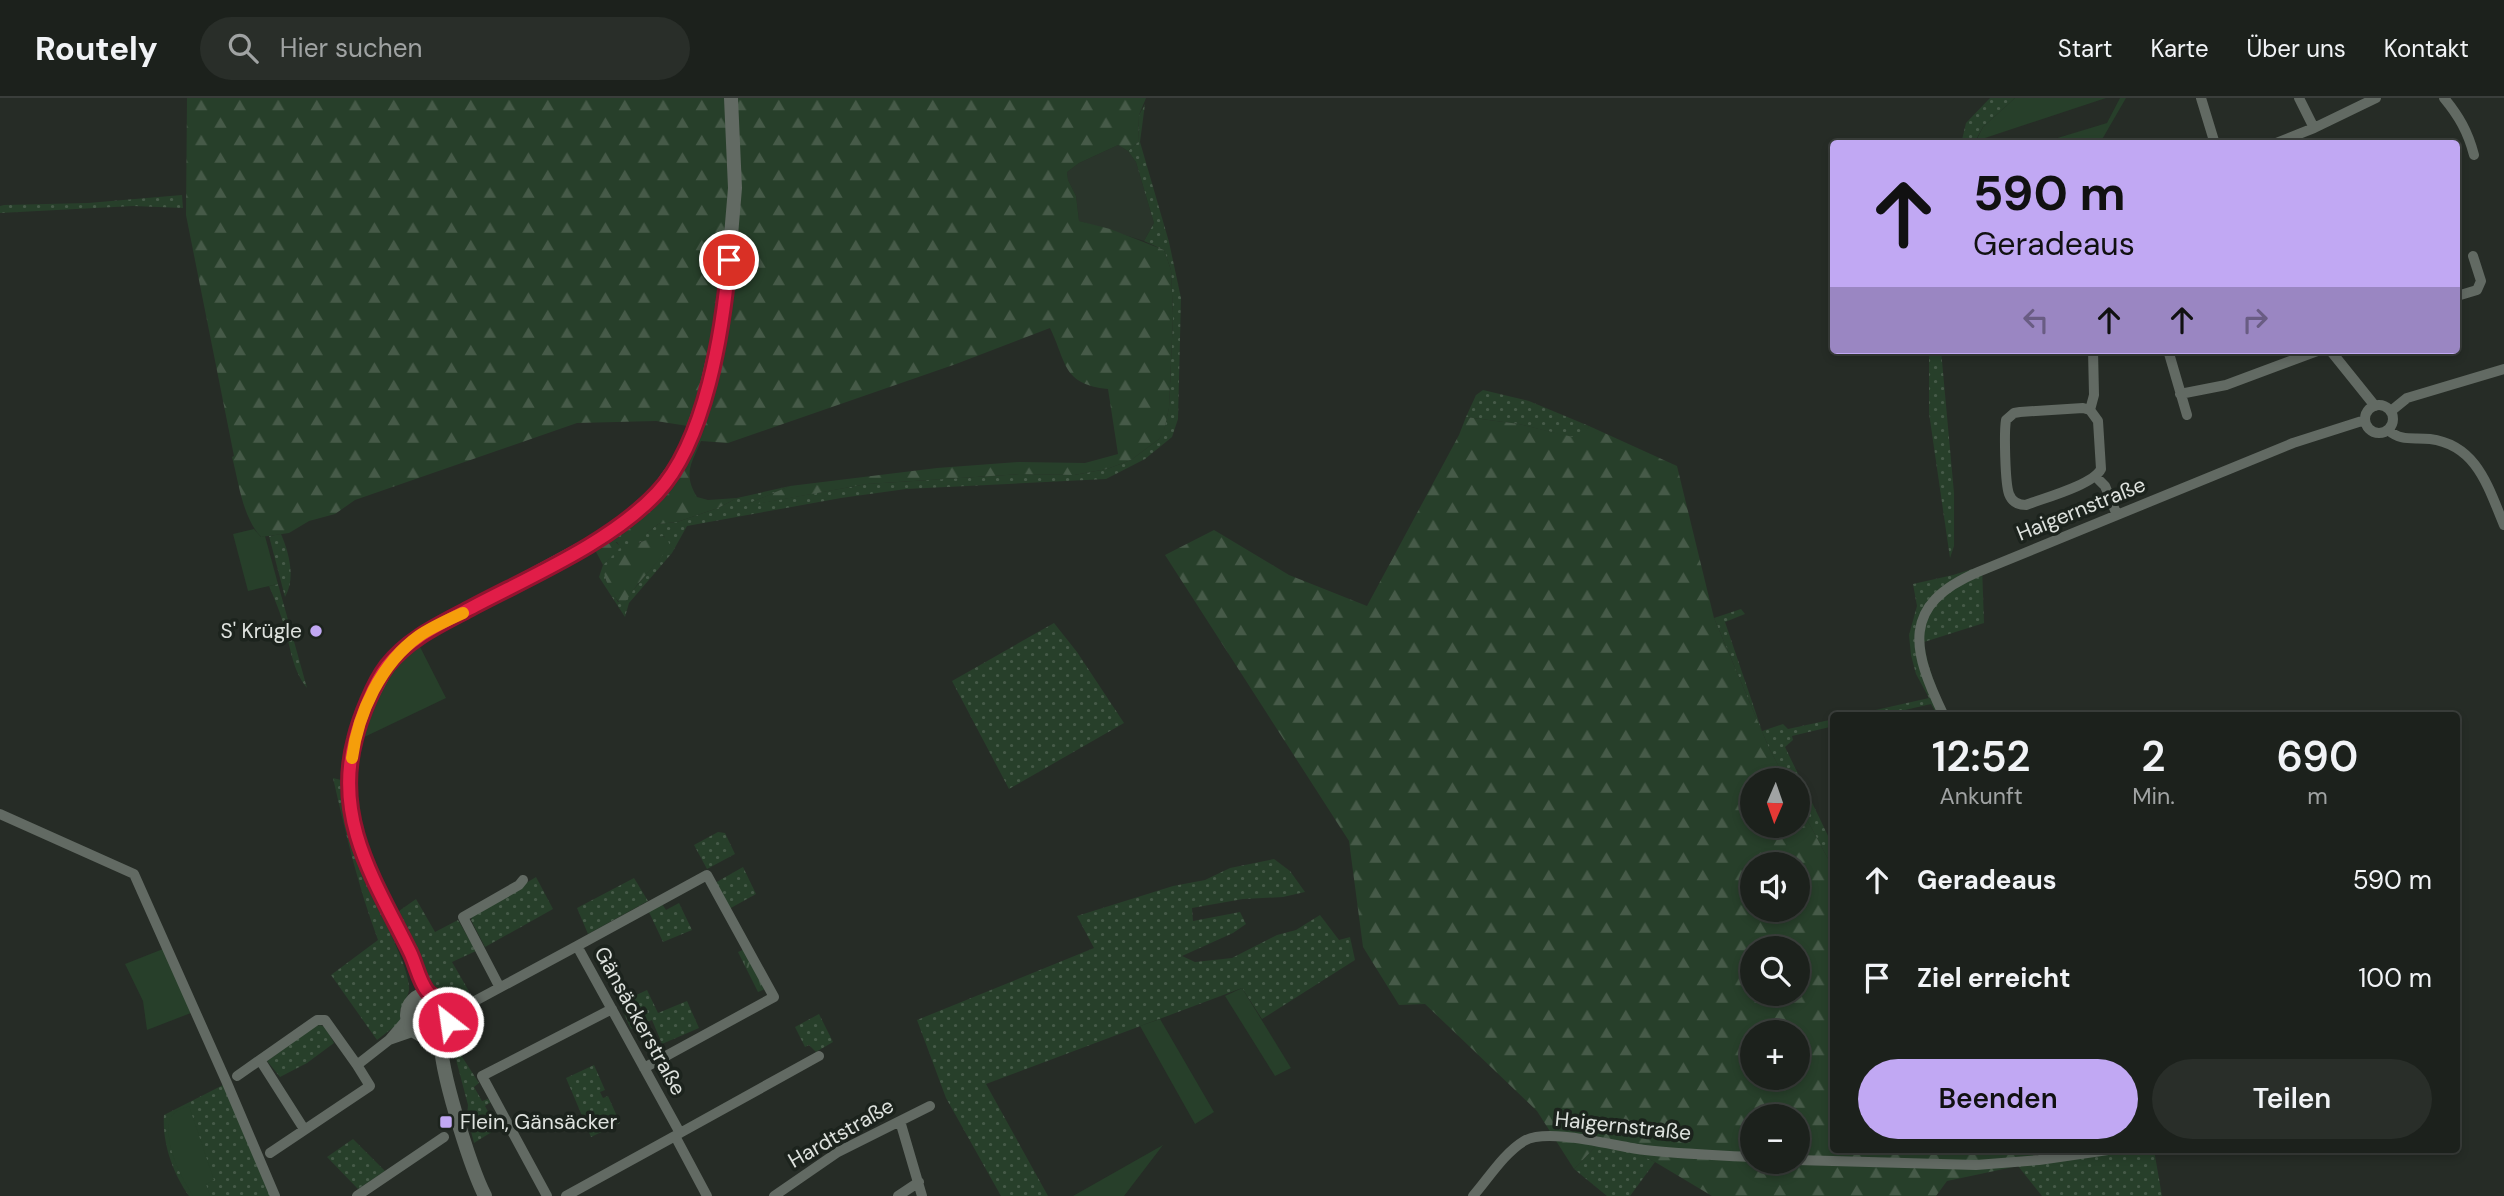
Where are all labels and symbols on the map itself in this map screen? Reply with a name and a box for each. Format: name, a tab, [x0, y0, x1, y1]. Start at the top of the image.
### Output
pin	[699, 230, 759, 290]
street label: Haigernstraße	[2012, 470, 2150, 548]
place label: S' Krügle	[220, 617, 302, 645]
marker: S' Krügle	[308, 623, 324, 639]
north arrow	[1740, 768, 1810, 838]
street label: Gänsäckerstraße	[588, 942, 692, 1100]
position arrow	[411, 985, 485, 1059]
street label: Hardtstraße	[783, 1091, 899, 1175]
street label: Haigernstraße	[1553, 1105, 1693, 1147]
place label: Flein, Gänsäcker	[460, 1108, 617, 1136]
marker: Flein, Gänsäcker	[438, 1114, 454, 1130]

